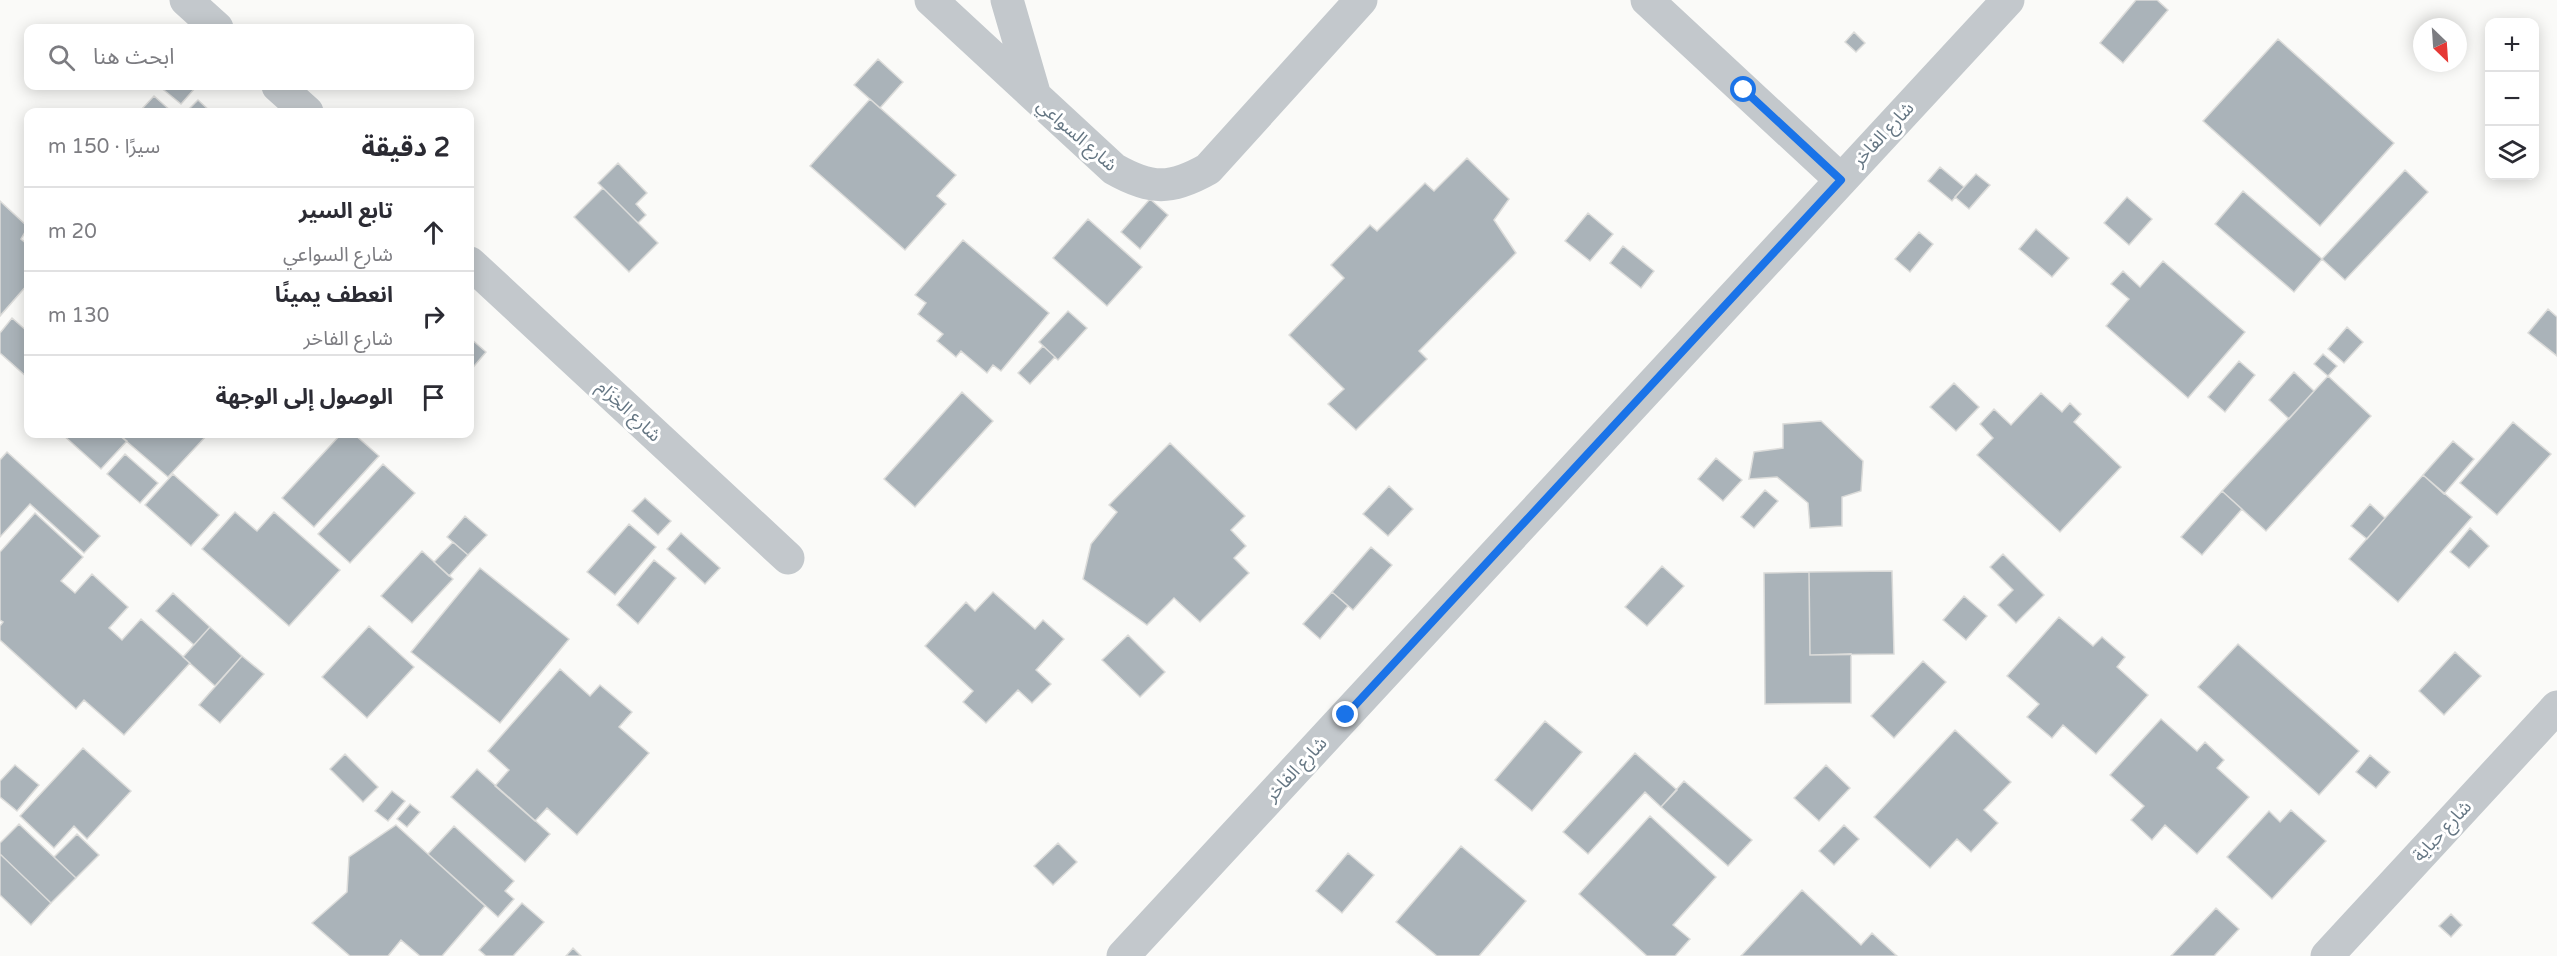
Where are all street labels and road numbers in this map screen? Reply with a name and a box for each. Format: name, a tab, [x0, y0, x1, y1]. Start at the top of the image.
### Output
street label: شارع السواعي	[1030, 94, 1122, 178]
street label: شارع الفاخر	[1847, 97, 1921, 174]
street label: شارع الخِزَام	[590, 376, 666, 448]
street label: شارع الفاخر	[1260, 732, 1334, 809]
street label: شارع حباية	[2408, 796, 2478, 868]

